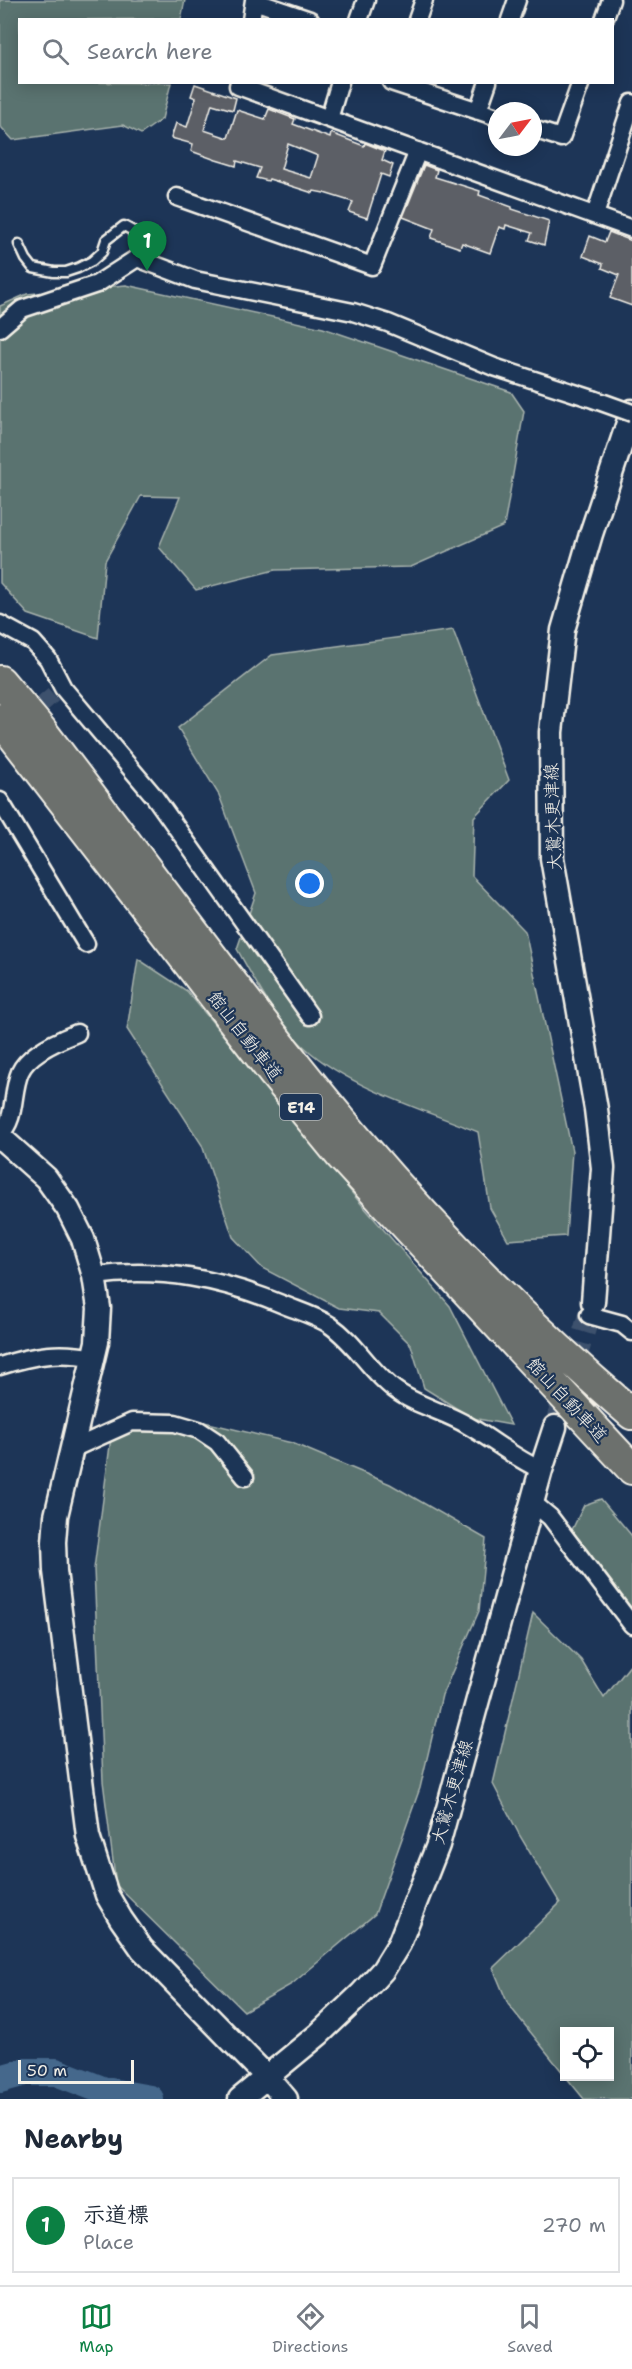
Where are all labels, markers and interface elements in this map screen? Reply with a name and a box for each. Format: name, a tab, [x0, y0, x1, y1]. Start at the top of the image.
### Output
search box	[18, 18, 614, 84]
icon: search	[39, 35, 72, 68]
text: Search here	[87, 37, 213, 66]
north arrow	[488, 102, 542, 156]
pin: 1	[128, 222, 166, 271]
street label: 大鷲木更津線	[539, 763, 567, 871]
your location	[295, 869, 324, 898]
street label: 館山自動車道	[202, 986, 288, 1086]
road number: E14	[280, 1094, 322, 1120]
street label: 館山自動車道	[521, 1352, 613, 1448]
street label: 大鷲木更津線	[426, 1737, 478, 1847]
map controls	[560, 2027, 614, 2081]
button: locate	[560, 2027, 614, 2081]
scale bar	[18, 2057, 134, 2084]
text: 50 m	[27, 2060, 67, 2081]
text: Nearby	[24, 2121, 123, 2156]
text: 示道標	[83, 2200, 149, 2229]
text: 1	[41, 2212, 50, 2238]
text: 270 m	[542, 2212, 606, 2238]
text: Place	[83, 2229, 134, 2255]
tab: Map	[79, 2300, 114, 2357]
tab: Directions	[272, 2300, 349, 2357]
tab: Saved	[507, 2300, 553, 2357]

